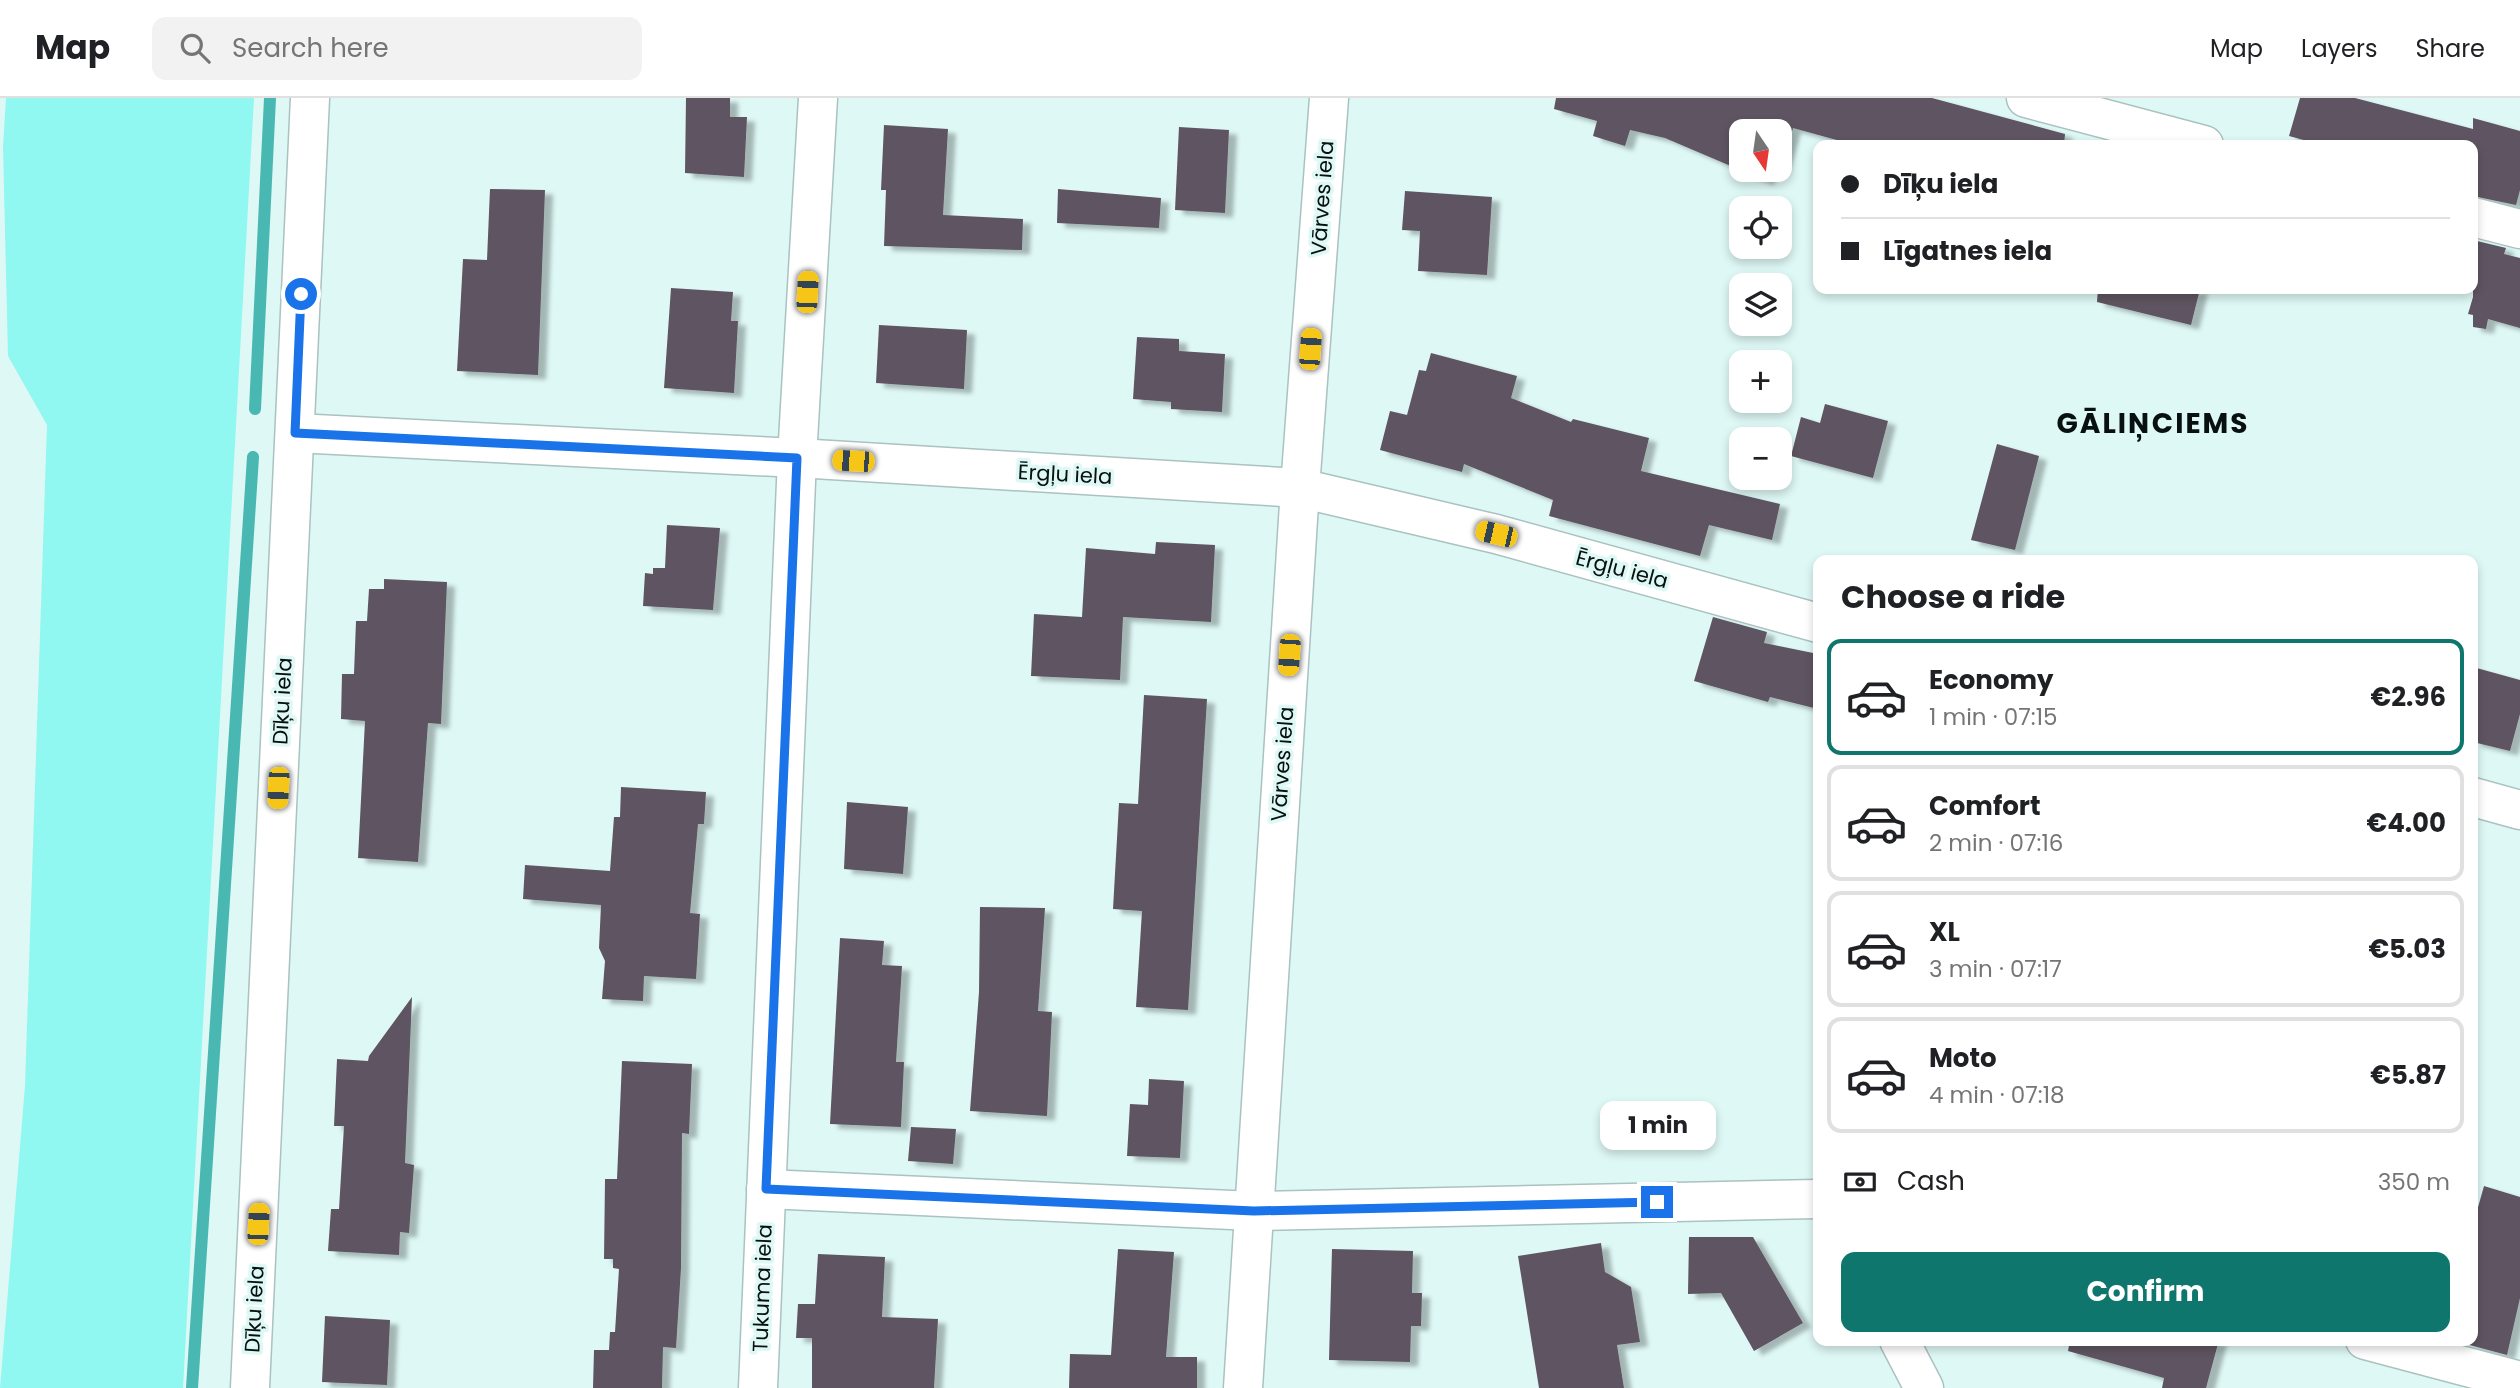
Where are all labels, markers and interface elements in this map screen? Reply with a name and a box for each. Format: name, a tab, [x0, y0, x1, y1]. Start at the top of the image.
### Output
search box	[152, 17, 642, 80]
text: Map	[35, 24, 110, 71]
icon: search	[176, 29, 214, 67]
text: Search here	[232, 30, 389, 66]
text: Map	[2210, 32, 2263, 65]
text: Layers	[2301, 32, 2377, 65]
text: Share	[2415, 32, 2485, 65]
north arrow	[1729, 119, 1792, 182]
map controls	[1729, 119, 1792, 490]
street label: Vārves iela	[1304, 140, 1340, 256]
text: Dīķu iela	[1883, 166, 1998, 202]
button: locate	[1729, 196, 1792, 259]
text: Līgatnes iela	[1883, 233, 2052, 269]
car	[796, 270, 819, 314]
button: layers	[1729, 273, 1792, 336]
route start	[285, 278, 317, 310]
car	[1299, 327, 1322, 371]
button: +	[1729, 350, 1792, 413]
district label: GĀLIŅCIEMS	[2056, 404, 2250, 443]
button: −	[1729, 427, 1792, 490]
car	[832, 449, 875, 473]
street label: Ērgļu iela	[1017, 457, 1113, 491]
car	[1474, 519, 1519, 549]
street label: Ērgļu iela	[1573, 543, 1671, 595]
text: Choose a ride	[1841, 574, 2065, 619]
car	[1278, 633, 1301, 677]
street label: Dīķu iela	[265, 657, 299, 745]
text: Economy	[1929, 662, 2053, 698]
icon: car	[1845, 666, 1908, 729]
text: €2.96	[2371, 679, 2446, 715]
text: 1 min · 07:15	[1929, 701, 2057, 733]
street label: Vārves iela	[1264, 706, 1300, 822]
car	[267, 766, 290, 810]
text: Comfort	[1929, 788, 2041, 824]
icon: car	[1845, 792, 1908, 855]
text: €4.00	[2366, 805, 2446, 841]
text: 2 min · 07:16	[1929, 827, 2063, 859]
text: XL	[1929, 914, 1960, 950]
icon: car	[1845, 918, 1908, 981]
text: €5.03	[2368, 931, 2446, 967]
text: 3 min · 07:17	[1929, 953, 2062, 985]
text: Moto	[1929, 1040, 1997, 1076]
icon: car	[1845, 1044, 1908, 1107]
text: €5.87	[2370, 1057, 2446, 1093]
text: 4 min · 07:18	[1929, 1079, 2065, 1111]
callout: 1 min	[1599, 1100, 1715, 1150]
text: 1 min	[1628, 1109, 1688, 1141]
icon: cash	[1841, 1163, 1879, 1201]
text: Cash	[1897, 1163, 1965, 1199]
text: 350 m	[2378, 1166, 2450, 1198]
route end	[1641, 1186, 1673, 1218]
car	[247, 1202, 270, 1246]
street label: Tukuma iela	[745, 1224, 779, 1352]
button: Confirm	[1841, 1252, 2450, 1332]
street label: Dīķu iela	[237, 1265, 271, 1353]

